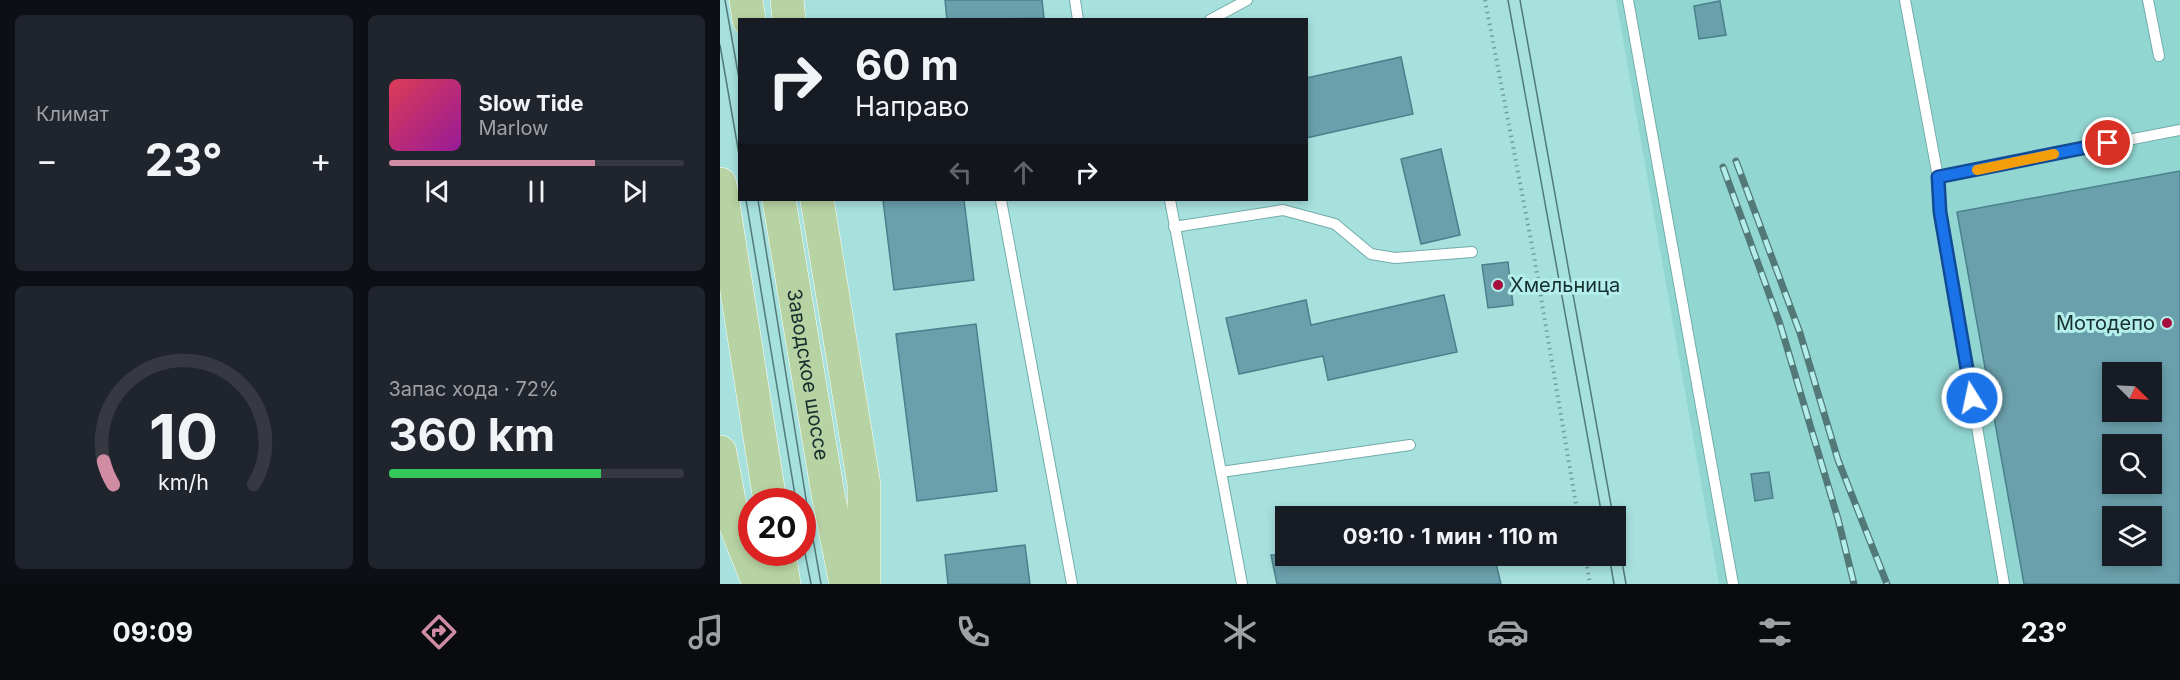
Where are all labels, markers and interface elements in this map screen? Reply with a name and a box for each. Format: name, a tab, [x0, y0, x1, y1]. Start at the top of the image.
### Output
text: 60 m	[855, 39, 959, 90]
icon: right	[756, 42, 834, 120]
text: Slow Tide	[479, 90, 584, 116]
text: Направо	[855, 90, 970, 123]
text: Климат	[36, 102, 109, 126]
text: Marlow	[479, 116, 548, 140]
pin	[2082, 117, 2133, 168]
icon: arrive	[2091, 126, 2124, 159]
text: 23°	[145, 132, 223, 187]
text: −	[36, 140, 58, 180]
text: +	[310, 140, 331, 180]
icon: left	[944, 156, 977, 189]
icon: ahead	[1007, 156, 1040, 189]
icon: right	[1070, 156, 1103, 189]
icon: previous	[421, 175, 454, 208]
icon: pause	[520, 175, 553, 208]
icon: next	[618, 175, 651, 208]
place label: Хмельница	[1510, 273, 1620, 297]
marker: Хмельница	[1491, 278, 1505, 292]
street label: Заводское шоссе	[782, 287, 834, 462]
place label: Мотодепо	[2056, 311, 2155, 335]
marker: Мотодепо	[2160, 316, 2174, 330]
north arrow	[2102, 362, 2162, 422]
map controls	[2102, 362, 2162, 566]
position arrow	[1940, 366, 2004, 430]
text: Запас хода · 72%	[389, 377, 559, 401]
text: 10	[149, 399, 218, 474]
text: 360 km	[389, 407, 555, 462]
button: search	[2102, 434, 2162, 494]
text: km/h	[158, 469, 209, 495]
speed limit sign: 20	[738, 488, 816, 566]
button: layers	[2102, 506, 2162, 566]
text: 09:10 · 1 мин · 110 m	[1343, 523, 1558, 549]
icon: directions	[418, 611, 460, 653]
icon: music	[685, 611, 727, 653]
icon: phone	[952, 611, 994, 653]
icon: climate	[1219, 611, 1261, 653]
icon: car	[1487, 611, 1529, 653]
icon: filters	[1754, 611, 1796, 653]
text: 09:09	[113, 616, 193, 649]
text: 23°	[2021, 616, 2067, 649]

